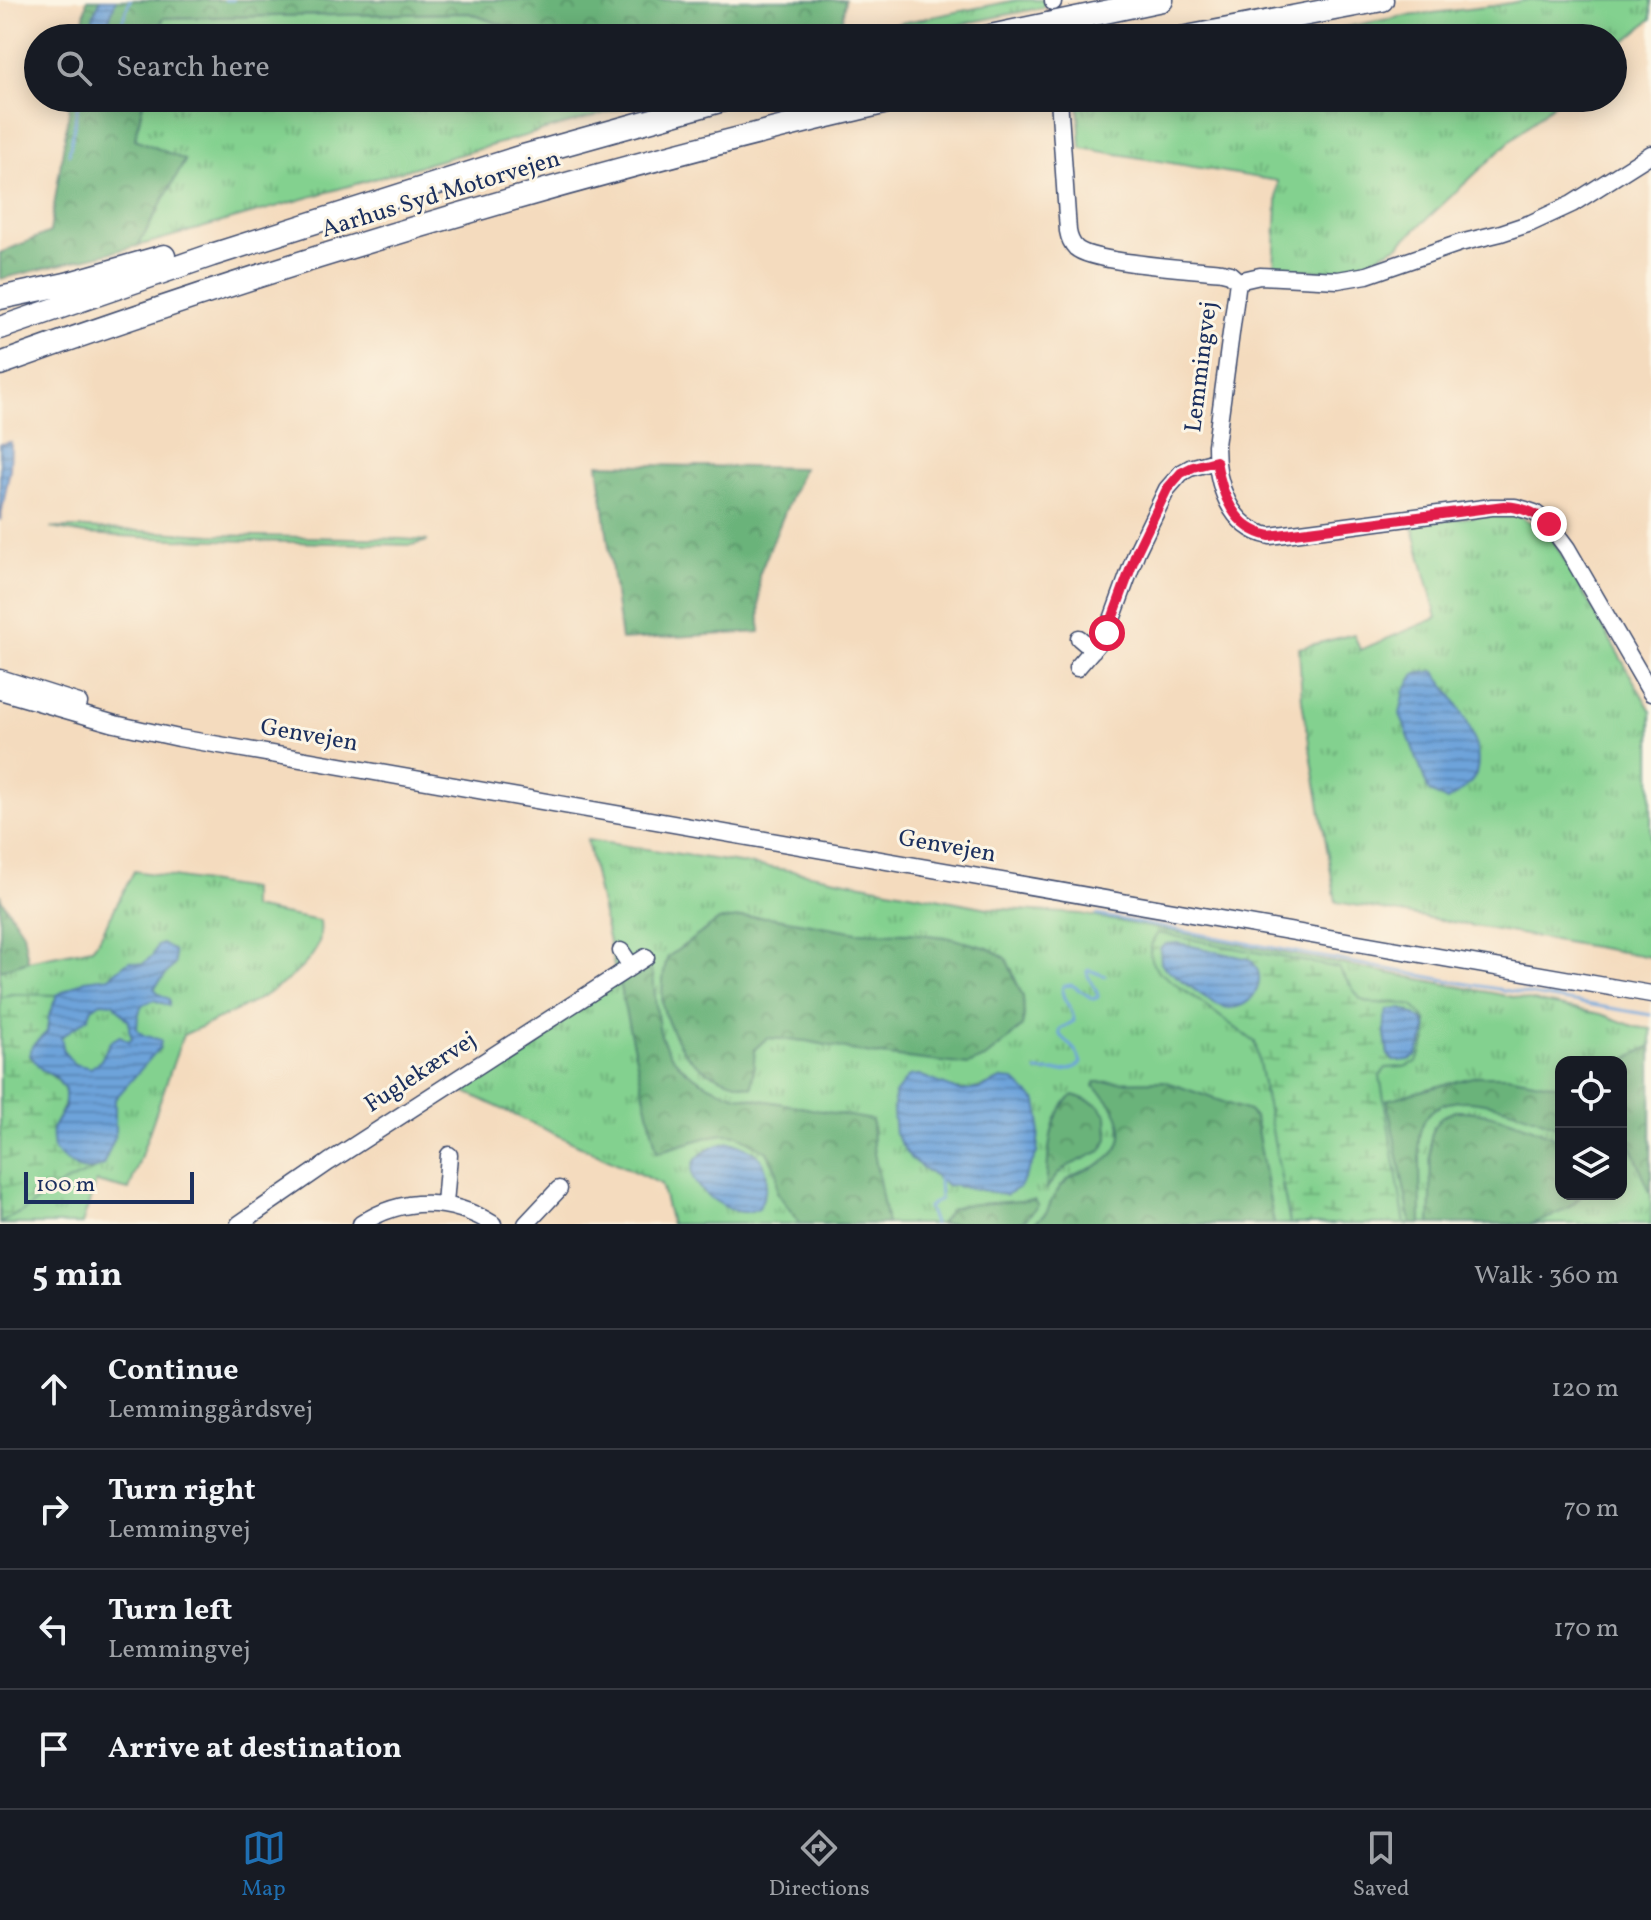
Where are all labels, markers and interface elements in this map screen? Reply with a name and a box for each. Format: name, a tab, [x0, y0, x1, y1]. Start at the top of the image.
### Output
search box	[24, 24, 1627, 112]
icon: search	[52, 46, 96, 90]
text: Search here	[116, 47, 270, 89]
street label: Aarhus Syd Motorvejen	[317, 142, 565, 248]
street label: Lemmingvej	[1177, 300, 1227, 434]
route end	[1531, 506, 1567, 542]
route start	[1089, 615, 1125, 651]
street label: Genvejen	[258, 711, 360, 761]
street label: Genvejen	[896, 822, 998, 872]
street label: Fuglekærvej	[358, 1024, 484, 1122]
map controls	[1555, 1056, 1627, 1200]
button: locate	[1555, 1056, 1627, 1128]
button: layers	[1555, 1128, 1627, 1200]
scale bar	[24, 1168, 194, 1204]
text: 100 m	[36, 1170, 95, 1201]
text: 5 min	[32, 1253, 122, 1300]
text: Walk · 360 m	[1474, 1258, 1619, 1294]
text: Continue	[108, 1350, 239, 1392]
icon: ahead	[32, 1367, 76, 1411]
text: 120 m	[1551, 1371, 1619, 1407]
text: Lemminggårdsvej	[108, 1392, 313, 1428]
text: Turn right	[108, 1470, 256, 1512]
icon: right	[32, 1487, 76, 1531]
text: 70 m	[1564, 1491, 1619, 1527]
text: Lemmingvej	[108, 1512, 251, 1548]
text: Turn left	[108, 1590, 232, 1632]
icon: left	[32, 1607, 76, 1651]
text: 170 m	[1554, 1611, 1619, 1647]
text: Lemmingvej	[108, 1632, 251, 1668]
icon: arrive	[32, 1727, 76, 1771]
text: Arrive at destination	[108, 1728, 402, 1770]
tab: Map	[242, 1826, 286, 1905]
tab: Directions	[769, 1826, 870, 1905]
tab: Saved	[1353, 1826, 1409, 1905]

